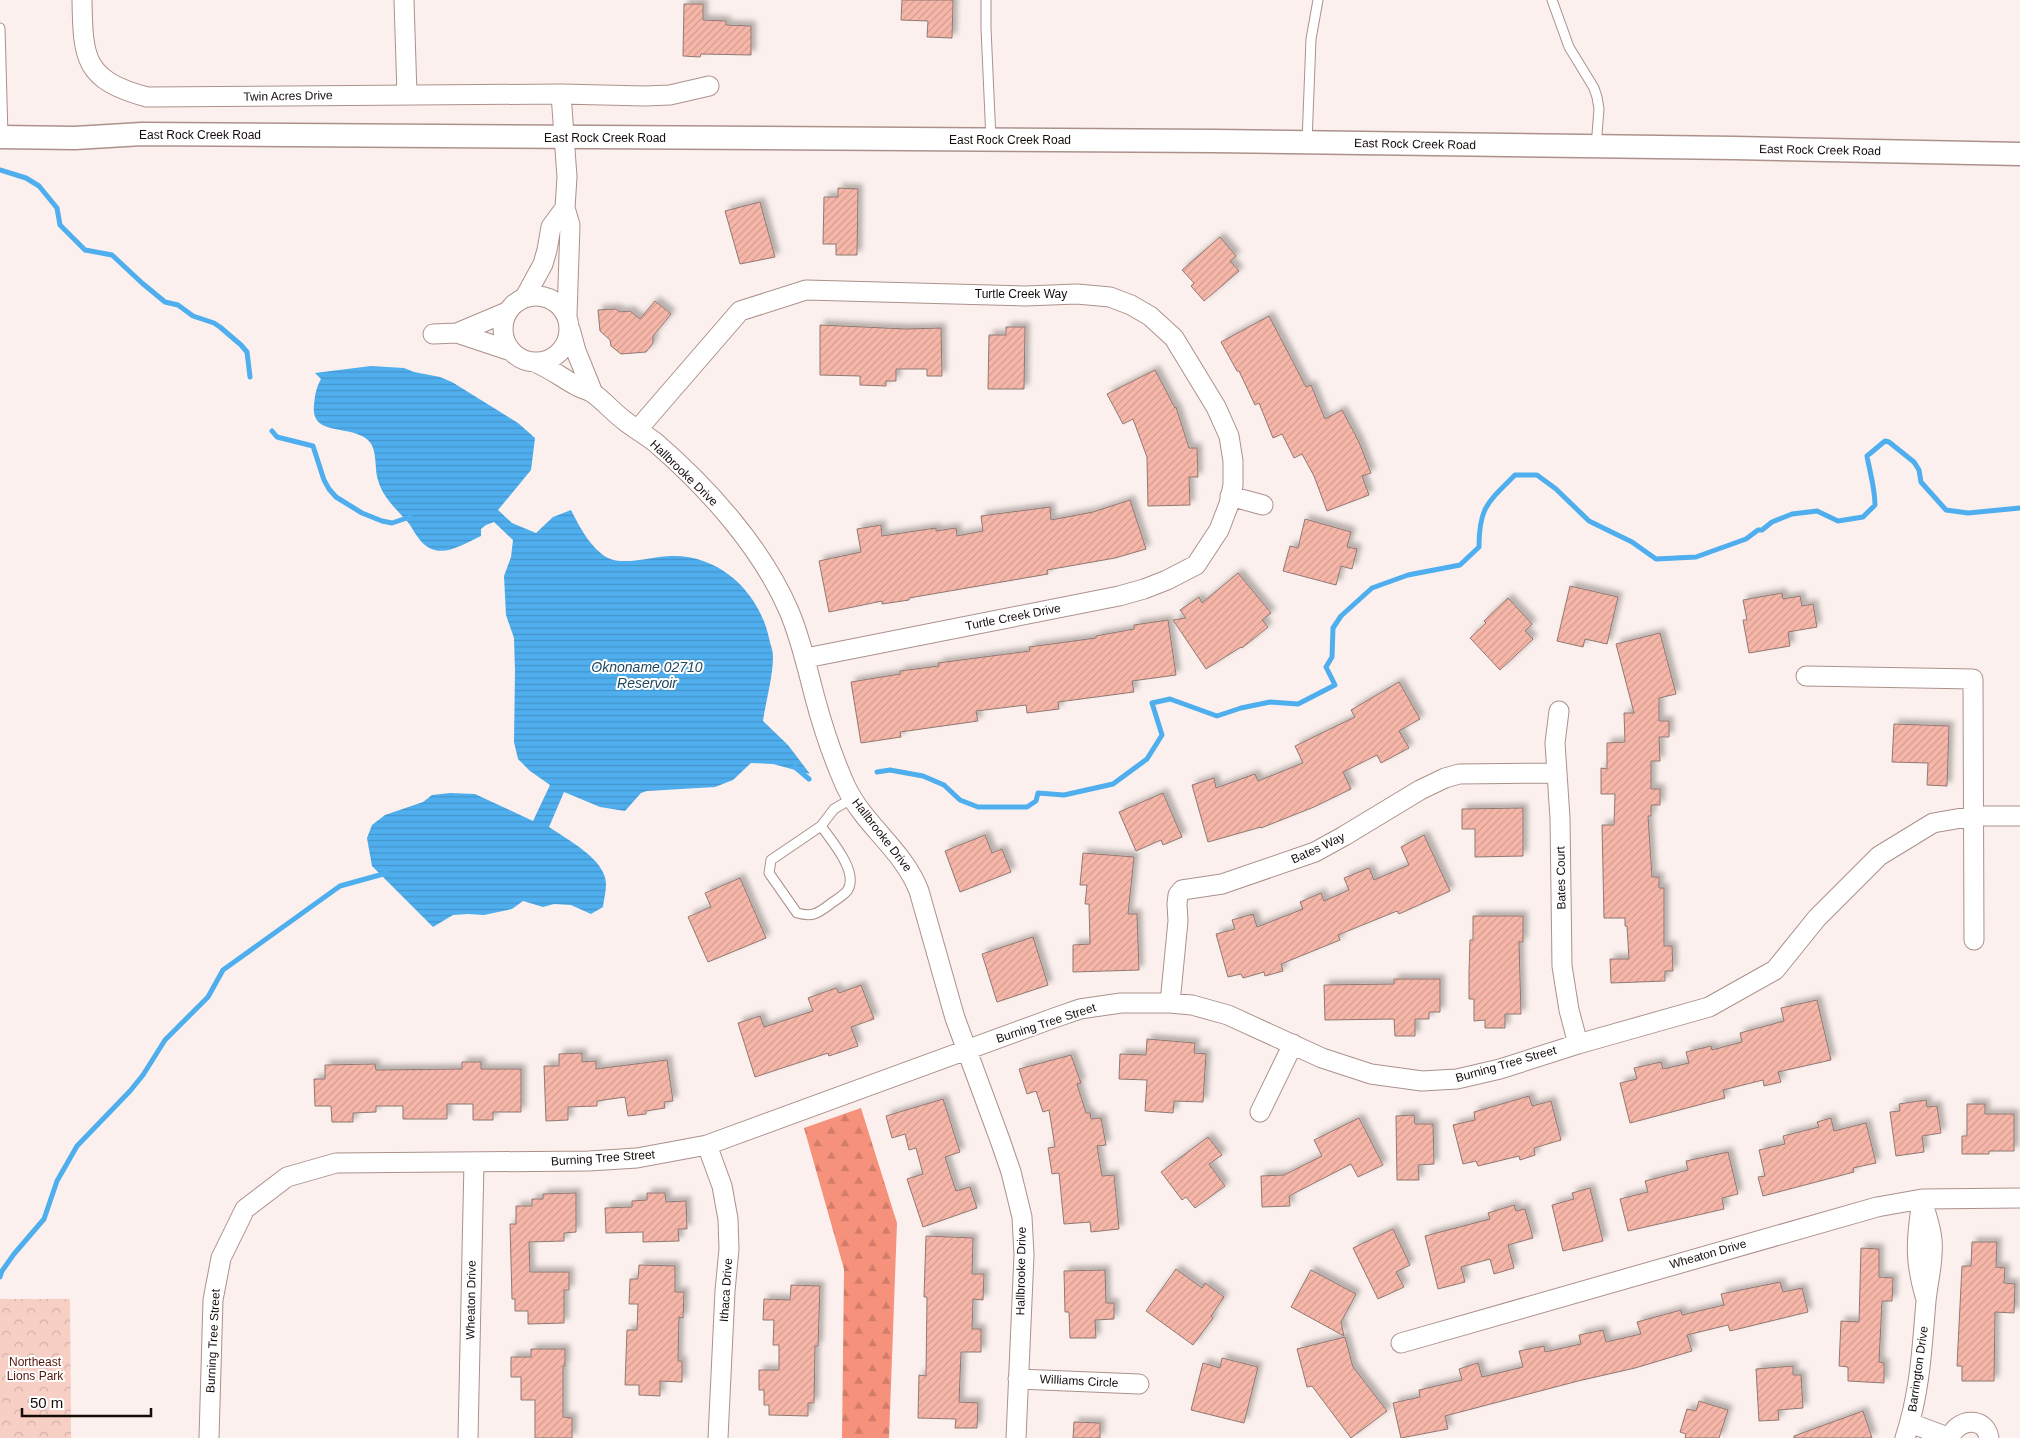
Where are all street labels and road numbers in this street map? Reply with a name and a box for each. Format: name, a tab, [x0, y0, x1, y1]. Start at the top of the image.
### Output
street label: Twin Acres Drive	[243, 88, 333, 104]
street label: East Rock Creek Road	[139, 128, 261, 142]
street label: East Rock Creek Road	[544, 131, 666, 145]
street label: East Rock Creek Road	[949, 133, 1071, 147]
street label: East Rock Creek Road	[1354, 136, 1476, 152]
street label: East Rock Creek Road	[1759, 142, 1881, 158]
street label: Turtle Creek Way	[975, 287, 1067, 301]
street label: Hallbrooke Drive	[647, 437, 721, 509]
street label: Turtle Creek Drive	[964, 601, 1062, 633]
street label: Hallbrooke Drive	[849, 796, 915, 875]
street label: Bates Way	[1289, 829, 1347, 867]
street label: Bates Court	[1553, 846, 1569, 910]
street label: Burning Tree Street	[994, 1000, 1098, 1046]
street label: Burning Tree Street	[1454, 1043, 1559, 1085]
street label: Burning Tree Street	[551, 1147, 656, 1169]
street label: Hallbrooke Drive	[1013, 1226, 1029, 1315]
street label: Wheaton Drive	[1668, 1236, 1748, 1272]
street label: Ithaca Drive	[717, 1257, 735, 1322]
street label: Wheaton Drive	[463, 1260, 479, 1340]
street label: Burning Tree Street	[203, 1288, 223, 1393]
street label: Barrington Drive	[1905, 1325, 1931, 1413]
street label: Williams Circle	[1039, 1372, 1119, 1390]

